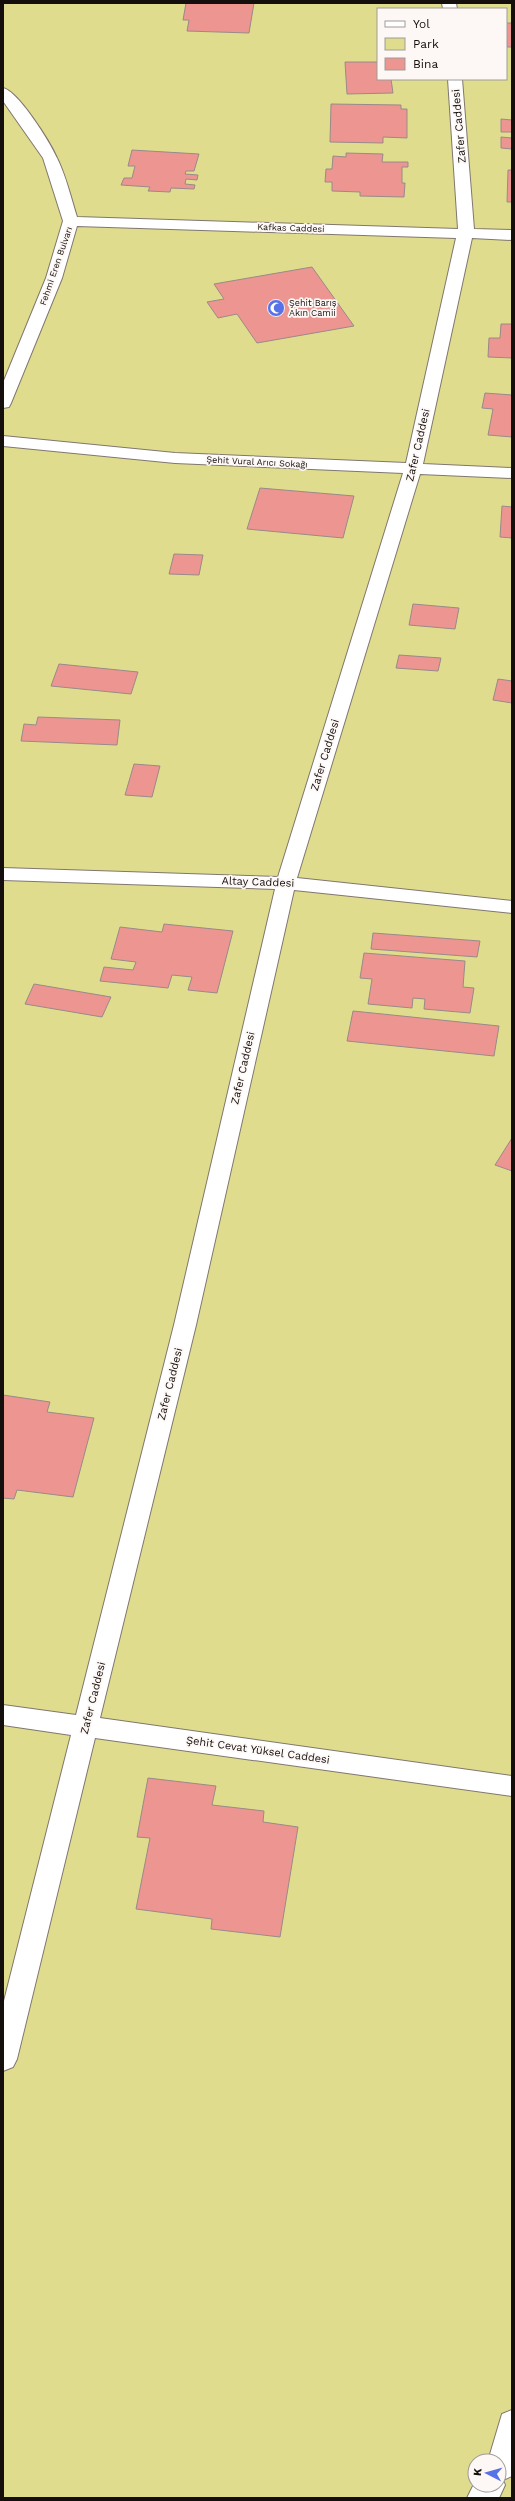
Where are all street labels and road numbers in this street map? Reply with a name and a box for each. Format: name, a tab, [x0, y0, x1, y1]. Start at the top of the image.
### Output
street label: Zafer Caddesi	[449, 88, 469, 164]
street label: Kafkas Caddesi	[257, 222, 325, 234]
street label: Fehmi Eren Bulvarı	[38, 225, 74, 307]
street label: Zafer Caddesi	[403, 407, 433, 483]
street label: Şehit Vural Arıcı Sokağı	[206, 454, 308, 470]
street label: Zafer Caddesi	[308, 718, 342, 792]
street label: Altay Caddesi	[221, 874, 295, 890]
street label: Zafer Caddesi	[228, 1030, 258, 1106]
street label: Zafer Caddesi	[155, 1346, 185, 1422]
street label: Zafer Caddesi	[78, 1660, 108, 1736]
street label: Şehit Cevat Yüksel Caddesi	[185, 1733, 331, 1767]

